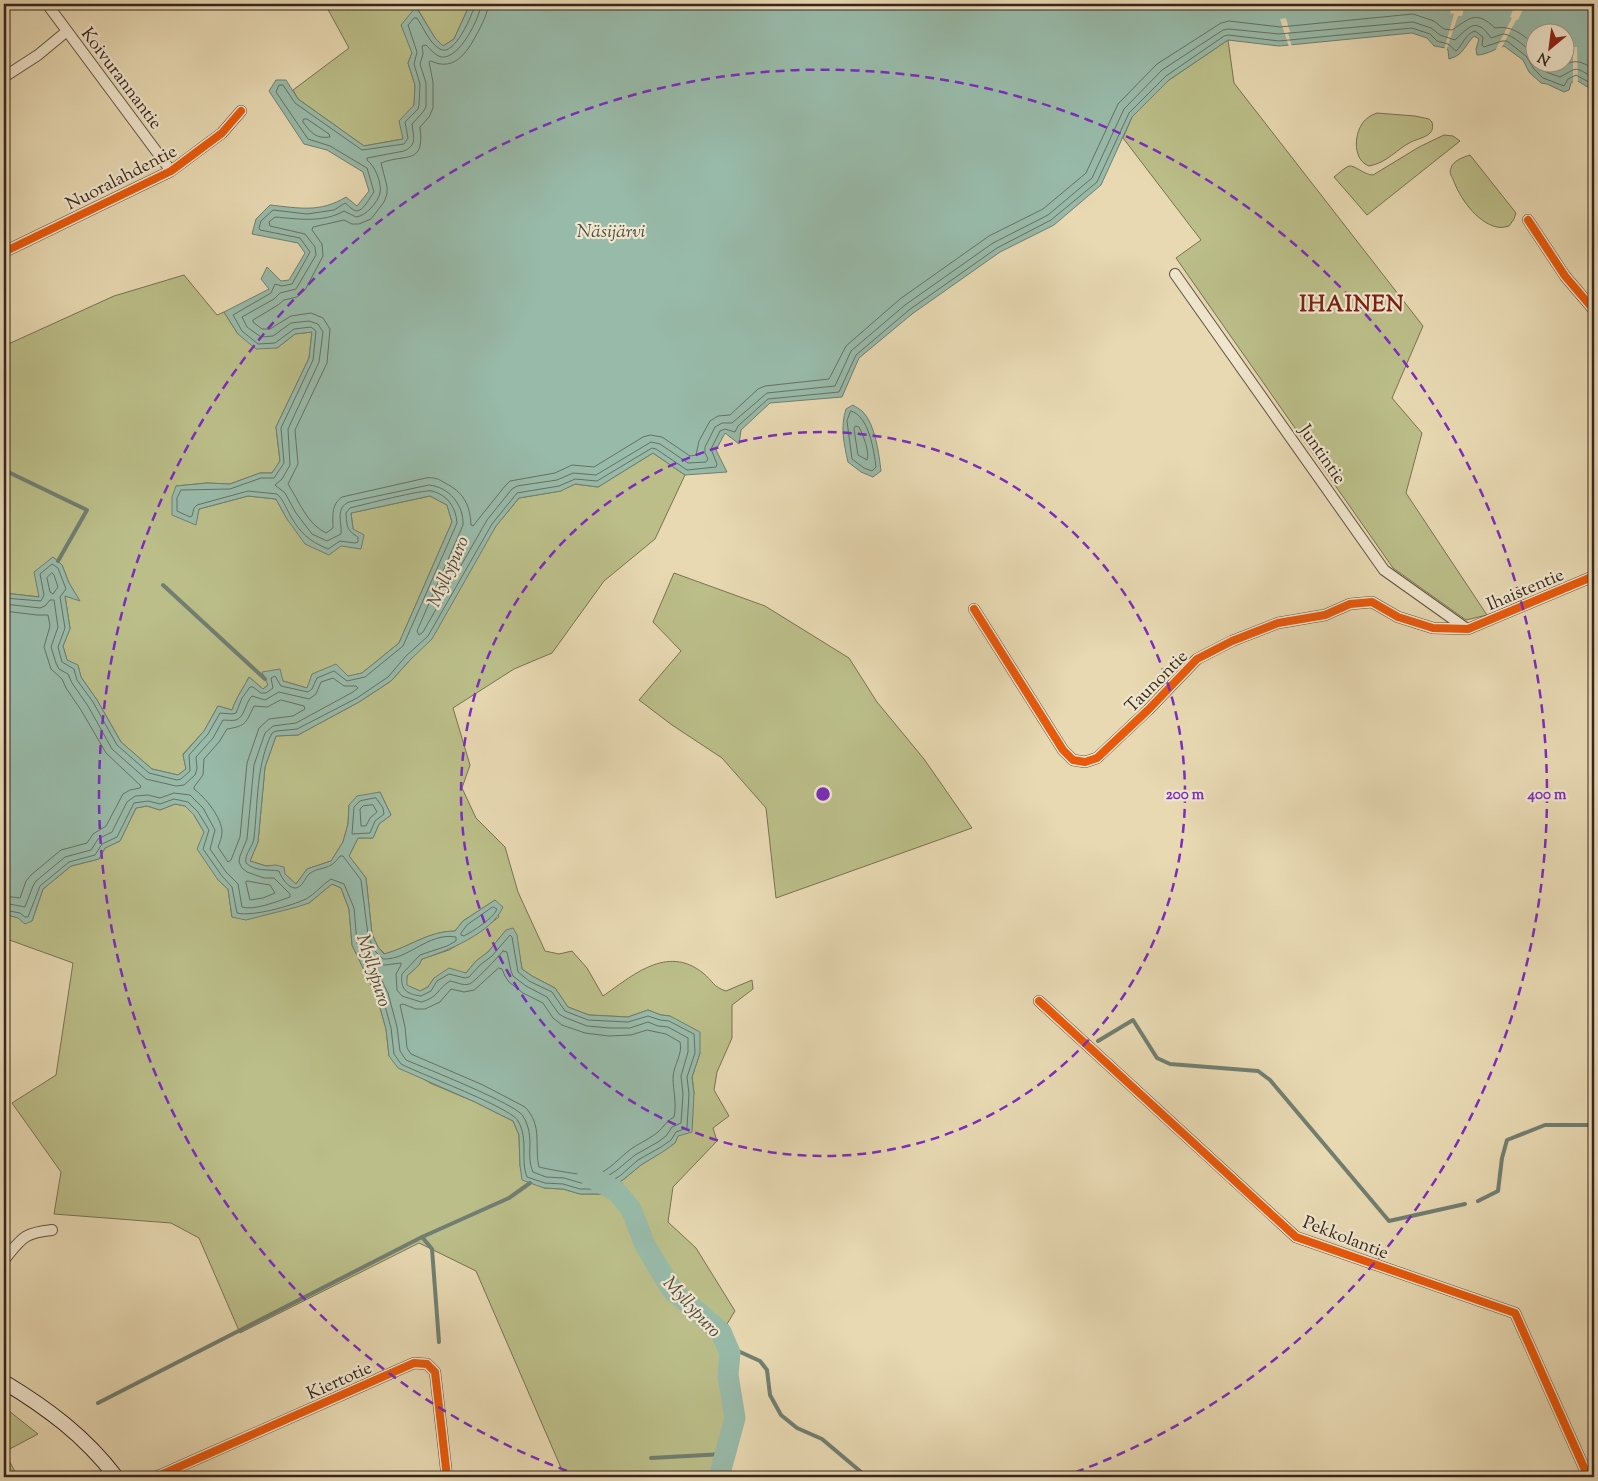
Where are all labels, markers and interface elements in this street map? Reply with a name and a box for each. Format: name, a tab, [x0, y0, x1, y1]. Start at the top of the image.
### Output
north arrow	[1526, 22, 1576, 72]
street label: Koivurannantie	[73, 23, 167, 136]
text: N	[1535, 46, 1554, 69]
street label: Nuoralahdentie	[62, 140, 182, 218]
water label: Näsijärvi	[577, 219, 646, 246]
district label: IHAINEN	[1299, 290, 1405, 322]
street label: Juntintie	[1291, 419, 1351, 490]
water label: Myllypuro	[422, 532, 477, 612]
street label: Ihaistentie	[1483, 563, 1568, 619]
street label: Taunontie	[1120, 645, 1195, 720]
centre of rings	[814, 785, 832, 803]
text: 200 m	[1166, 785, 1205, 806]
text: 400 m	[1527, 785, 1567, 806]
water label: Myllypuro	[348, 931, 397, 1011]
street label: Pekkolantie	[1299, 1211, 1392, 1267]
water label: Myllypuro	[656, 1271, 727, 1344]
street label: Kiertotie	[303, 1356, 376, 1408]

